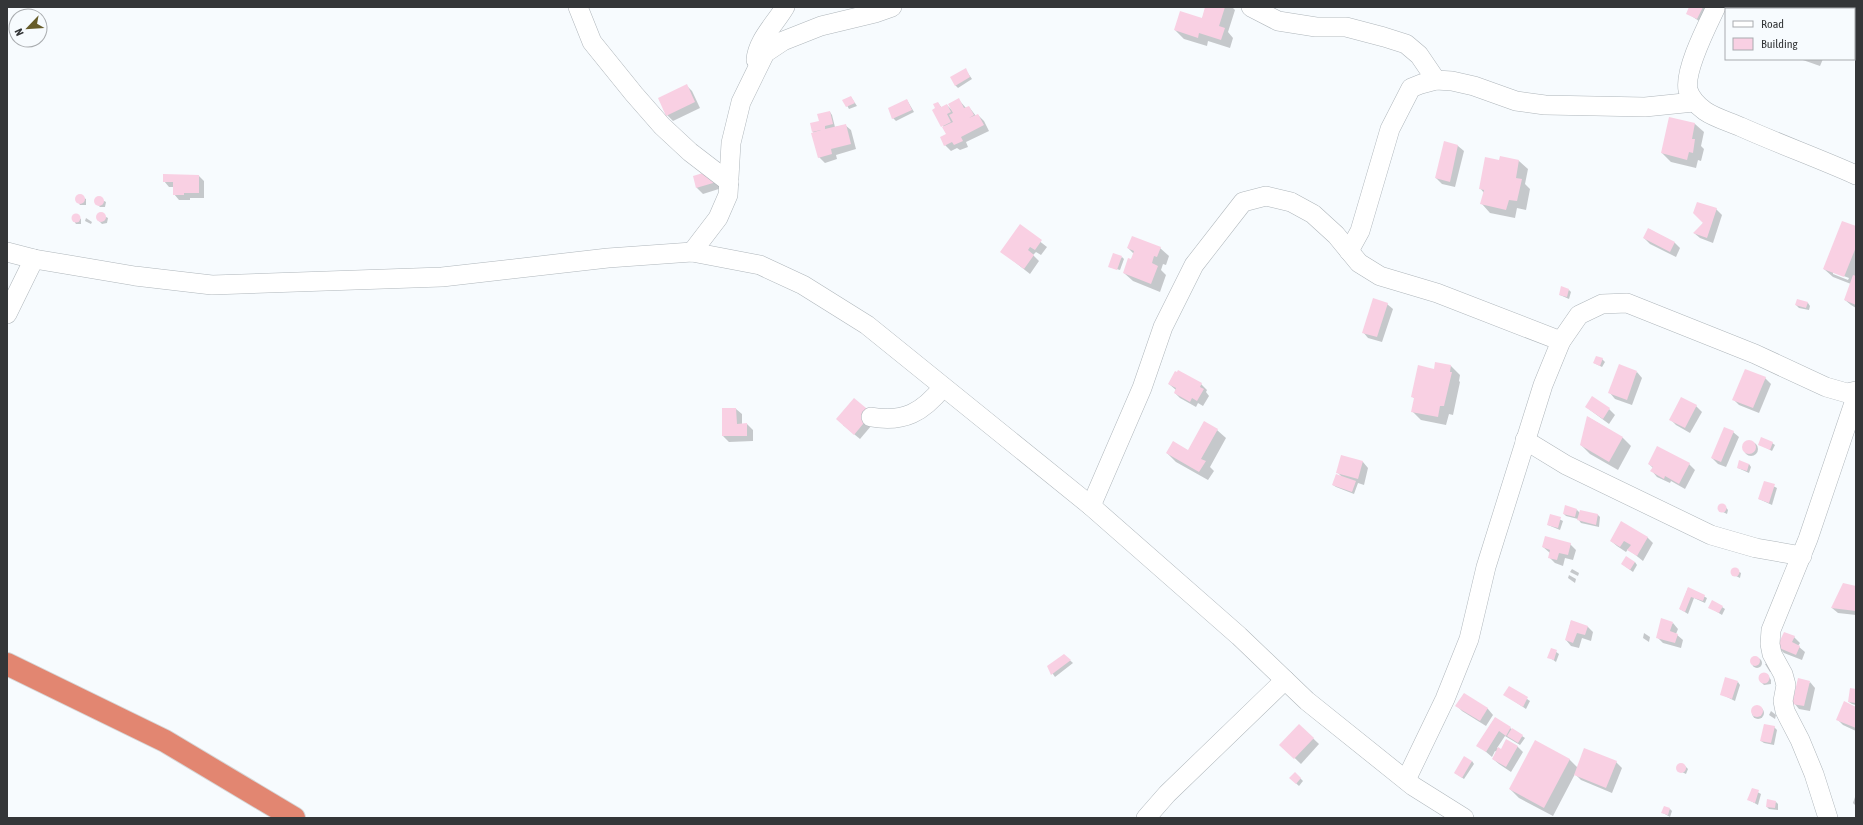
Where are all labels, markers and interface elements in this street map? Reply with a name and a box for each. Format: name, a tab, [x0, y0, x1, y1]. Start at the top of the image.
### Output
north arrow	[8, 8, 48, 48]
legend	[1725, 8, 1855, 60]
text: Road	[1761, 17, 1784, 31]
text: N	[12, 27, 26, 38]
text: Building	[1761, 37, 1799, 51]

